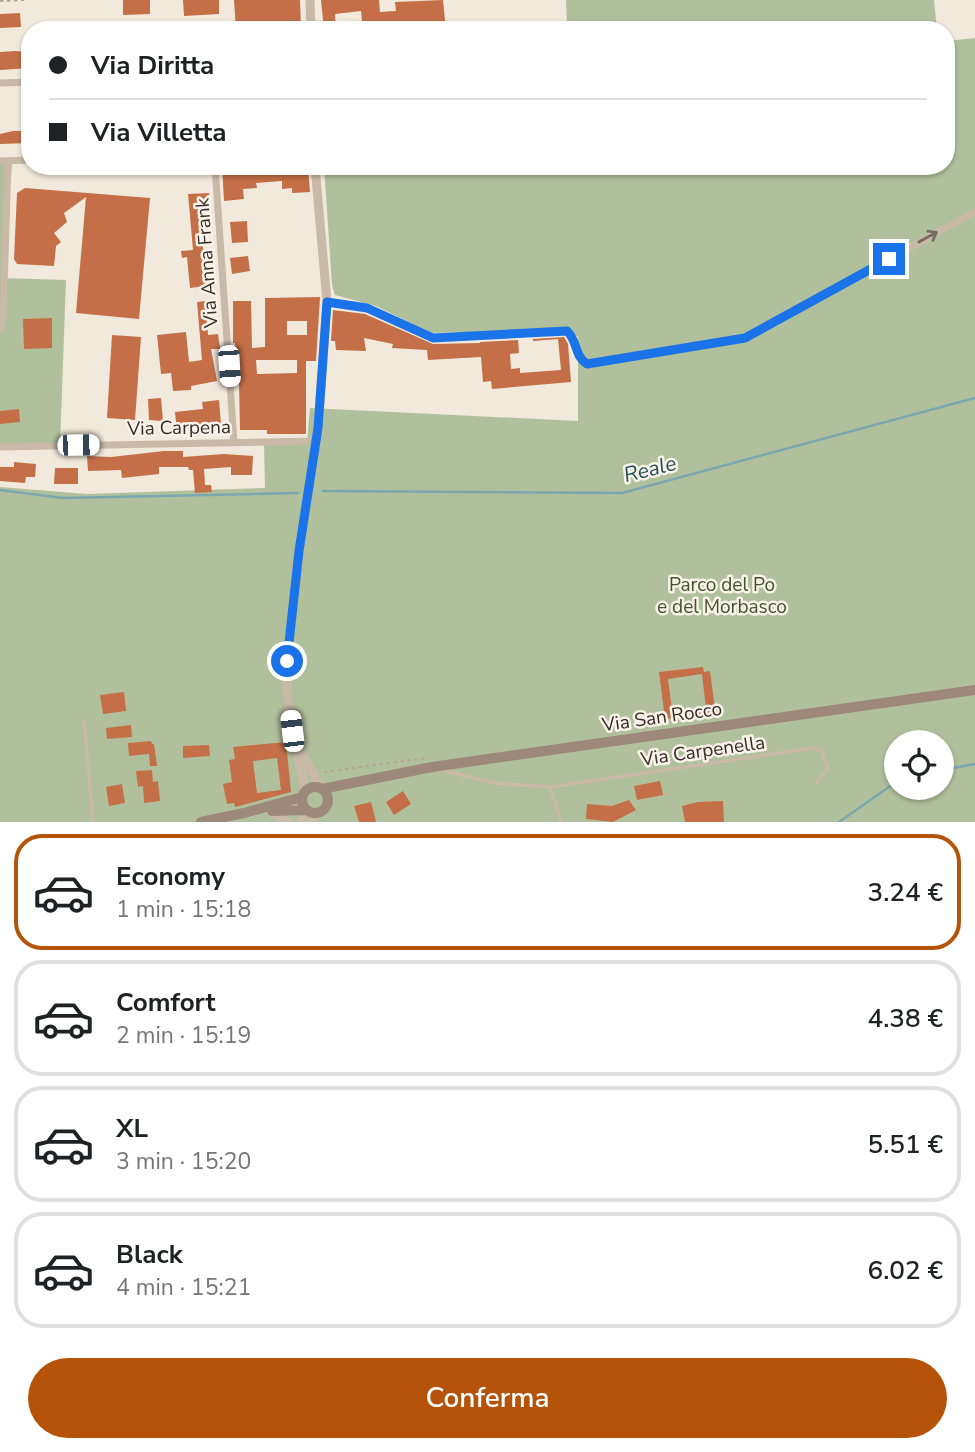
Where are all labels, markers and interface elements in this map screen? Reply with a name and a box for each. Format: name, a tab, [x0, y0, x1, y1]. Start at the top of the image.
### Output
text: Via Diritta	[91, 48, 214, 83]
text: Via Villetta	[91, 115, 227, 150]
street label: Via Anna Frank	[189, 197, 225, 330]
one-way arrow	[917, 230, 937, 244]
route end	[873, 243, 905, 275]
car	[218, 344, 241, 388]
street label: Via Carpena	[126, 414, 231, 442]
car	[57, 434, 100, 456]
water label: Reale	[621, 449, 679, 489]
park label: Parco del Po e del Morbasco	[657, 572, 787, 620]
route start	[271, 645, 303, 677]
street label: Via San Rocco	[599, 696, 724, 738]
car	[280, 709, 305, 753]
street label: Via Carpenella	[638, 729, 767, 773]
map controls	[884, 730, 954, 800]
button: locate	[884, 730, 954, 800]
text: Economy	[116, 859, 225, 894]
icon: car	[32, 861, 95, 924]
text: 3.24 €	[868, 875, 943, 910]
text: 1 min · 15:18	[116, 894, 251, 925]
text: Comfort	[116, 985, 216, 1020]
icon: car	[32, 987, 95, 1050]
text: 4.38 €	[868, 1001, 943, 1036]
text: 2 min · 15:19	[116, 1020, 251, 1051]
text: XL	[116, 1111, 148, 1146]
icon: car	[32, 1113, 95, 1176]
text: 5.51 €	[868, 1127, 943, 1162]
text: 3 min · 15:20	[116, 1146, 251, 1177]
text: Black	[116, 1237, 183, 1272]
icon: car	[32, 1239, 95, 1302]
text: 6.02 €	[868, 1253, 943, 1288]
text: 4 min · 15:21	[116, 1272, 251, 1303]
button: Conferma	[28, 1358, 947, 1438]

